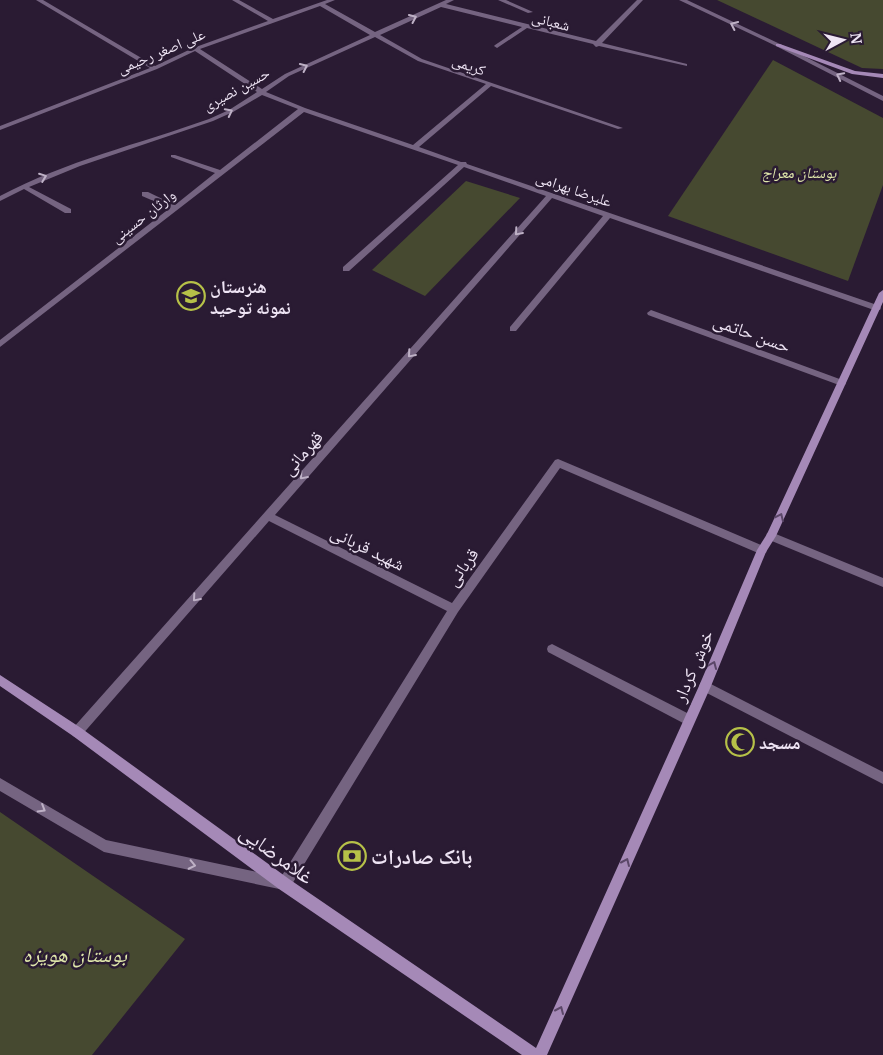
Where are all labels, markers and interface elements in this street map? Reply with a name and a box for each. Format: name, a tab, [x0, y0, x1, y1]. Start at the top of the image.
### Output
street label: شعبانی	[530, 7, 572, 36]
one-way arrow	[408, 13, 417, 24]
north arrow	[818, 15, 868, 65]
one-way arrow	[730, 20, 739, 31]
street label: علی اصغر رحیمی	[114, 24, 209, 79]
text: N	[846, 32, 866, 45]
street label: کریمی	[449, 50, 488, 81]
street label: حسین نصیری	[199, 63, 274, 116]
one-way arrow	[299, 63, 308, 74]
one-way arrow	[836, 72, 845, 82]
one-way arrow	[224, 108, 233, 118]
park label: بوستان معراج	[762, 163, 837, 183]
street label: علیرضا بهرامی	[533, 167, 615, 212]
one-way arrow	[39, 173, 47, 183]
street label: وارثان حسینی	[107, 185, 180, 248]
one-way arrow	[515, 227, 524, 236]
place label: هنرستان نمونه توحید	[210, 275, 291, 319]
school or university icon: هنرستان نمونه توحید	[176, 281, 206, 311]
street label: حسن حاتمی	[710, 308, 794, 358]
one-way arrow	[407, 349, 416, 358]
street label: قهرمانی	[276, 426, 328, 480]
one-way arrow	[300, 471, 309, 480]
one-way arrow	[773, 513, 784, 522]
street label: شهید قربانی	[327, 520, 409, 576]
street label: قربانی	[440, 543, 484, 591]
one-way arrow	[193, 593, 202, 602]
street label: خوش کردار	[667, 627, 718, 706]
one-way arrow	[708, 662, 718, 670]
mosque icon: مسجد	[725, 727, 755, 757]
place label: مسجد	[759, 731, 801, 754]
one-way arrow	[36, 803, 45, 813]
street label: غلامرضایی	[235, 818, 320, 890]
bank icon: بانک صادرات	[337, 841, 367, 871]
place label: بانک صادرات	[371, 843, 472, 870]
one-way arrow	[619, 858, 630, 867]
one-way arrow	[188, 859, 197, 870]
park label: بوستان هویزه	[23, 941, 127, 968]
one-way arrow	[553, 1006, 564, 1015]

